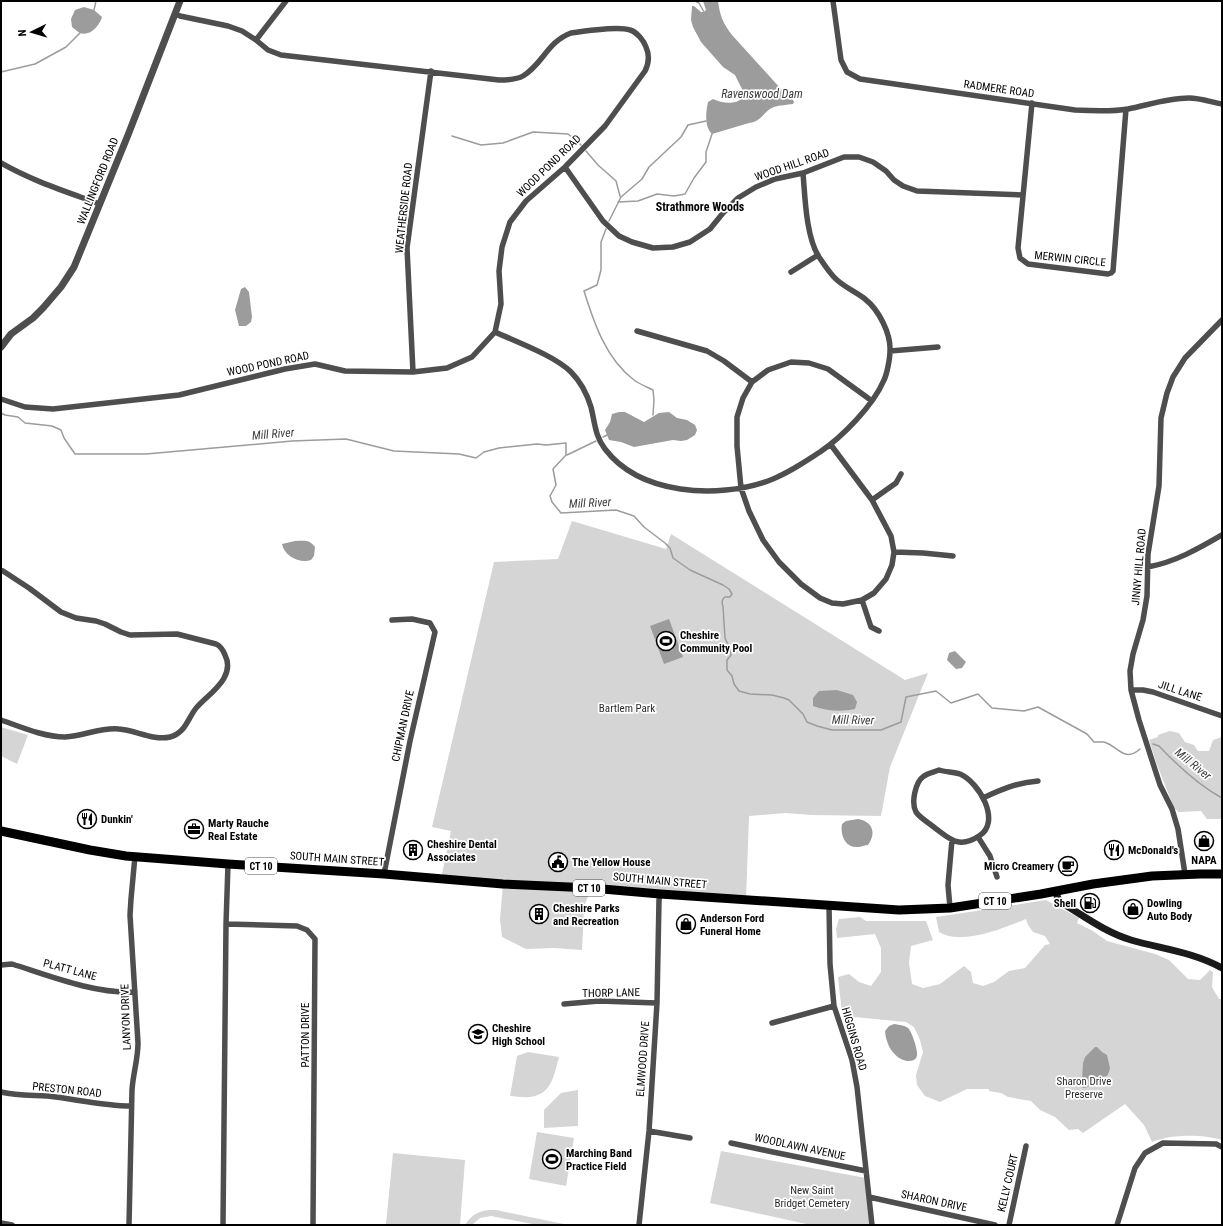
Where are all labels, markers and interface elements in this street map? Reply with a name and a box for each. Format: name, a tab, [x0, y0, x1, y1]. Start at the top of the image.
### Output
north arrow	[12, 12, 52, 52]
text: N	[16, 29, 29, 37]
street label: RADMERE ROAD	[963, 78, 1035, 100]
water label: Ravenswood Dam	[721, 87, 803, 101]
street label: WOOD POND ROAD	[514, 132, 584, 200]
street label: WALLINGFORD ROAD	[75, 136, 121, 226]
street label: WOOD HILL ROAD	[753, 146, 831, 184]
street label: WEATHERSIDE ROAD	[393, 162, 415, 254]
district label: Strathmore Woods	[656, 200, 745, 214]
street label: MERWIN CIRCLE	[1034, 249, 1107, 269]
street label: WOOD POND ROAD	[226, 349, 310, 379]
water label: Mill River	[251, 425, 295, 443]
water label: Mill River	[569, 495, 612, 511]
street label: JINNY HILL ROAD	[1129, 528, 1149, 606]
place label: Cheshire Community Pool	[680, 629, 753, 655]
sports icon: Cheshire Community Pool	[655, 630, 677, 652]
street label: JILL LANE	[1157, 678, 1204, 704]
street label: CHIPMAN DRIVE	[389, 689, 417, 763]
park label: Bartlem Park	[599, 702, 655, 715]
water label: Mill River	[832, 713, 875, 727]
water label: Mill River	[1172, 745, 1214, 783]
restaurant icon: Dunkin'	[76, 808, 98, 830]
place label: Dunkin'	[101, 813, 133, 826]
place label: Marty Rauche Real Estate	[208, 817, 269, 843]
office icon: Marty Rauche Real Estate	[183, 818, 205, 840]
shop icon: NAPA	[1193, 830, 1215, 852]
place label: Cheshire Dental Associates	[427, 838, 497, 864]
building icon: Cheshire Dental Associates	[402, 839, 424, 861]
restaurant icon: McDonald's	[1103, 839, 1125, 861]
place label: McDonald's	[1128, 844, 1178, 857]
street label: SOUTH MAIN STREET	[289, 849, 385, 869]
public building icon: The Yellow House	[547, 851, 569, 873]
place label: NAPA	[1191, 854, 1217, 867]
cafe icon: Micro Creamery	[1057, 855, 1079, 877]
place label: The Yellow House	[572, 856, 650, 869]
road number: CT 10	[245, 858, 277, 874]
place label: Micro Creamery	[984, 860, 1054, 873]
street label: SOUTH MAIN STREET	[612, 870, 708, 892]
road number: CT 10	[573, 880, 605, 896]
fuel station icon: Shell	[1079, 892, 1101, 914]
road number: CT 10	[979, 893, 1011, 909]
place label: Shell	[1054, 897, 1076, 910]
place label: Dowling Auto Body	[1147, 897, 1192, 923]
shop icon: Dowling Auto Body	[1122, 898, 1144, 920]
place label: Cheshire Parks and Recreation	[553, 902, 620, 928]
building icon: Cheshire Parks and Recreation	[528, 903, 550, 925]
place label: Anderson Ford Funeral Home	[700, 912, 764, 938]
shop icon: Anderson Ford Funeral Home	[675, 913, 697, 935]
street label: PLATT LANE	[42, 957, 99, 984]
street label: LANYON DRIVE	[118, 983, 134, 1050]
street label: THORP LANE	[582, 986, 640, 1000]
street label: PATTON DRIVE	[299, 1002, 312, 1067]
street label: HIGGINS ROAD	[839, 1006, 869, 1072]
street label: ELMWOOD DRIVE	[634, 1020, 652, 1097]
place label: Cheshire High School	[492, 1022, 545, 1048]
school or university icon: Cheshire High School	[467, 1023, 489, 1045]
park label: Sharon Drive Preserve	[1057, 1075, 1111, 1101]
street label: PRESTON ROAD	[32, 1080, 102, 1100]
street label: WOODLAWN AVENUE	[753, 1131, 847, 1163]
place label: Marching Band Practice Field	[566, 1147, 632, 1173]
sports icon: Marching Band Practice Field	[541, 1148, 563, 1170]
street label: KELLY COURT	[995, 1152, 1021, 1213]
park label: New Saint Bridget Cemetery	[775, 1184, 850, 1210]
street label: SHARON DRIVE	[900, 1188, 969, 1214]

